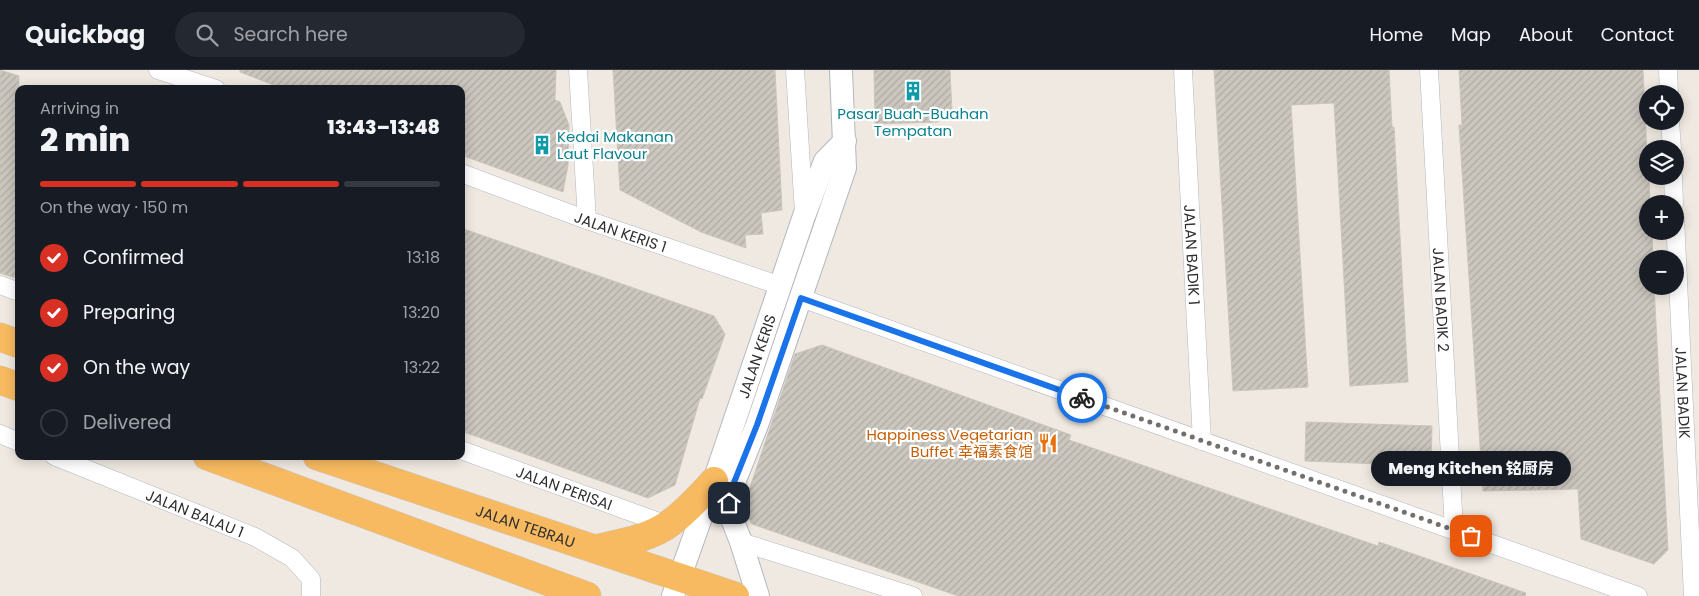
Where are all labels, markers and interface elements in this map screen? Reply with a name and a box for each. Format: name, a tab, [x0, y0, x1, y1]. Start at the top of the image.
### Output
search box	[175, 12, 525, 57]
text: Quickbag	[25, 18, 145, 51]
icon: search	[193, 21, 221, 49]
text: Search here	[233, 21, 348, 48]
text: Home	[1369, 22, 1423, 47]
text: Map	[1451, 22, 1491, 47]
text: About	[1519, 22, 1573, 47]
text: Contact	[1601, 22, 1674, 47]
building icon: Pasar Buah-Buahan Tempatan	[902, 80, 924, 102]
map controls	[1639, 85, 1684, 295]
button: locate	[1639, 85, 1684, 130]
text: Arriving in	[40, 97, 119, 120]
place label: Pasar Buah-Buahan Tempatan	[837, 103, 989, 141]
text: 13:43–13:48	[327, 114, 440, 141]
text: 2 min	[40, 117, 130, 162]
place label: Kedai Makanan Laut Flavour	[557, 126, 674, 164]
building icon: Kedai Makanan Laut Flavour	[531, 134, 553, 156]
button: layers	[1639, 140, 1684, 185]
button: +	[1639, 195, 1684, 240]
text: On the way · 150 m	[40, 196, 188, 219]
street label: JALAN BADIK 1	[1179, 204, 1206, 306]
street label: JALAN KERIS 1	[571, 206, 670, 257]
icon: check	[40, 244, 68, 272]
text: Confirmed	[83, 244, 184, 271]
text: 13:18	[407, 246, 440, 269]
street label: JALAN BADIK 2	[1428, 247, 1455, 352]
button: −	[1639, 250, 1684, 295]
icon: check	[40, 299, 68, 327]
text: Preparing	[83, 299, 175, 326]
text: 13:20	[403, 301, 440, 324]
street label: JALAN KERIS	[732, 311, 780, 401]
street label: JALAN BADIK	[1671, 346, 1696, 439]
icon: check	[40, 354, 68, 382]
text: On the way	[83, 354, 190, 381]
text: 13:22	[404, 356, 440, 379]
courier	[1057, 373, 1107, 423]
icon: bike	[1068, 384, 1096, 412]
text: Delivered	[83, 409, 172, 436]
place label: Happiness Vegetarian Buffet 幸福素食馆	[866, 424, 1033, 462]
restaurant icon: Happiness Vegetarian Buffet 幸福素食馆	[1037, 432, 1059, 454]
callout: Meng Kitchen 铭厨房	[1371, 451, 1571, 486]
text: Meng Kitchen 铭厨房	[1388, 457, 1554, 480]
street label: JALAN PERISAI	[513, 460, 615, 515]
pin	[708, 482, 750, 524]
street label: JALAN BALAU 1	[143, 484, 247, 542]
icon: home	[715, 489, 743, 517]
street label: JALAN TEBRAU	[473, 499, 578, 552]
pin	[1450, 515, 1492, 557]
icon: bag	[1457, 522, 1485, 550]

